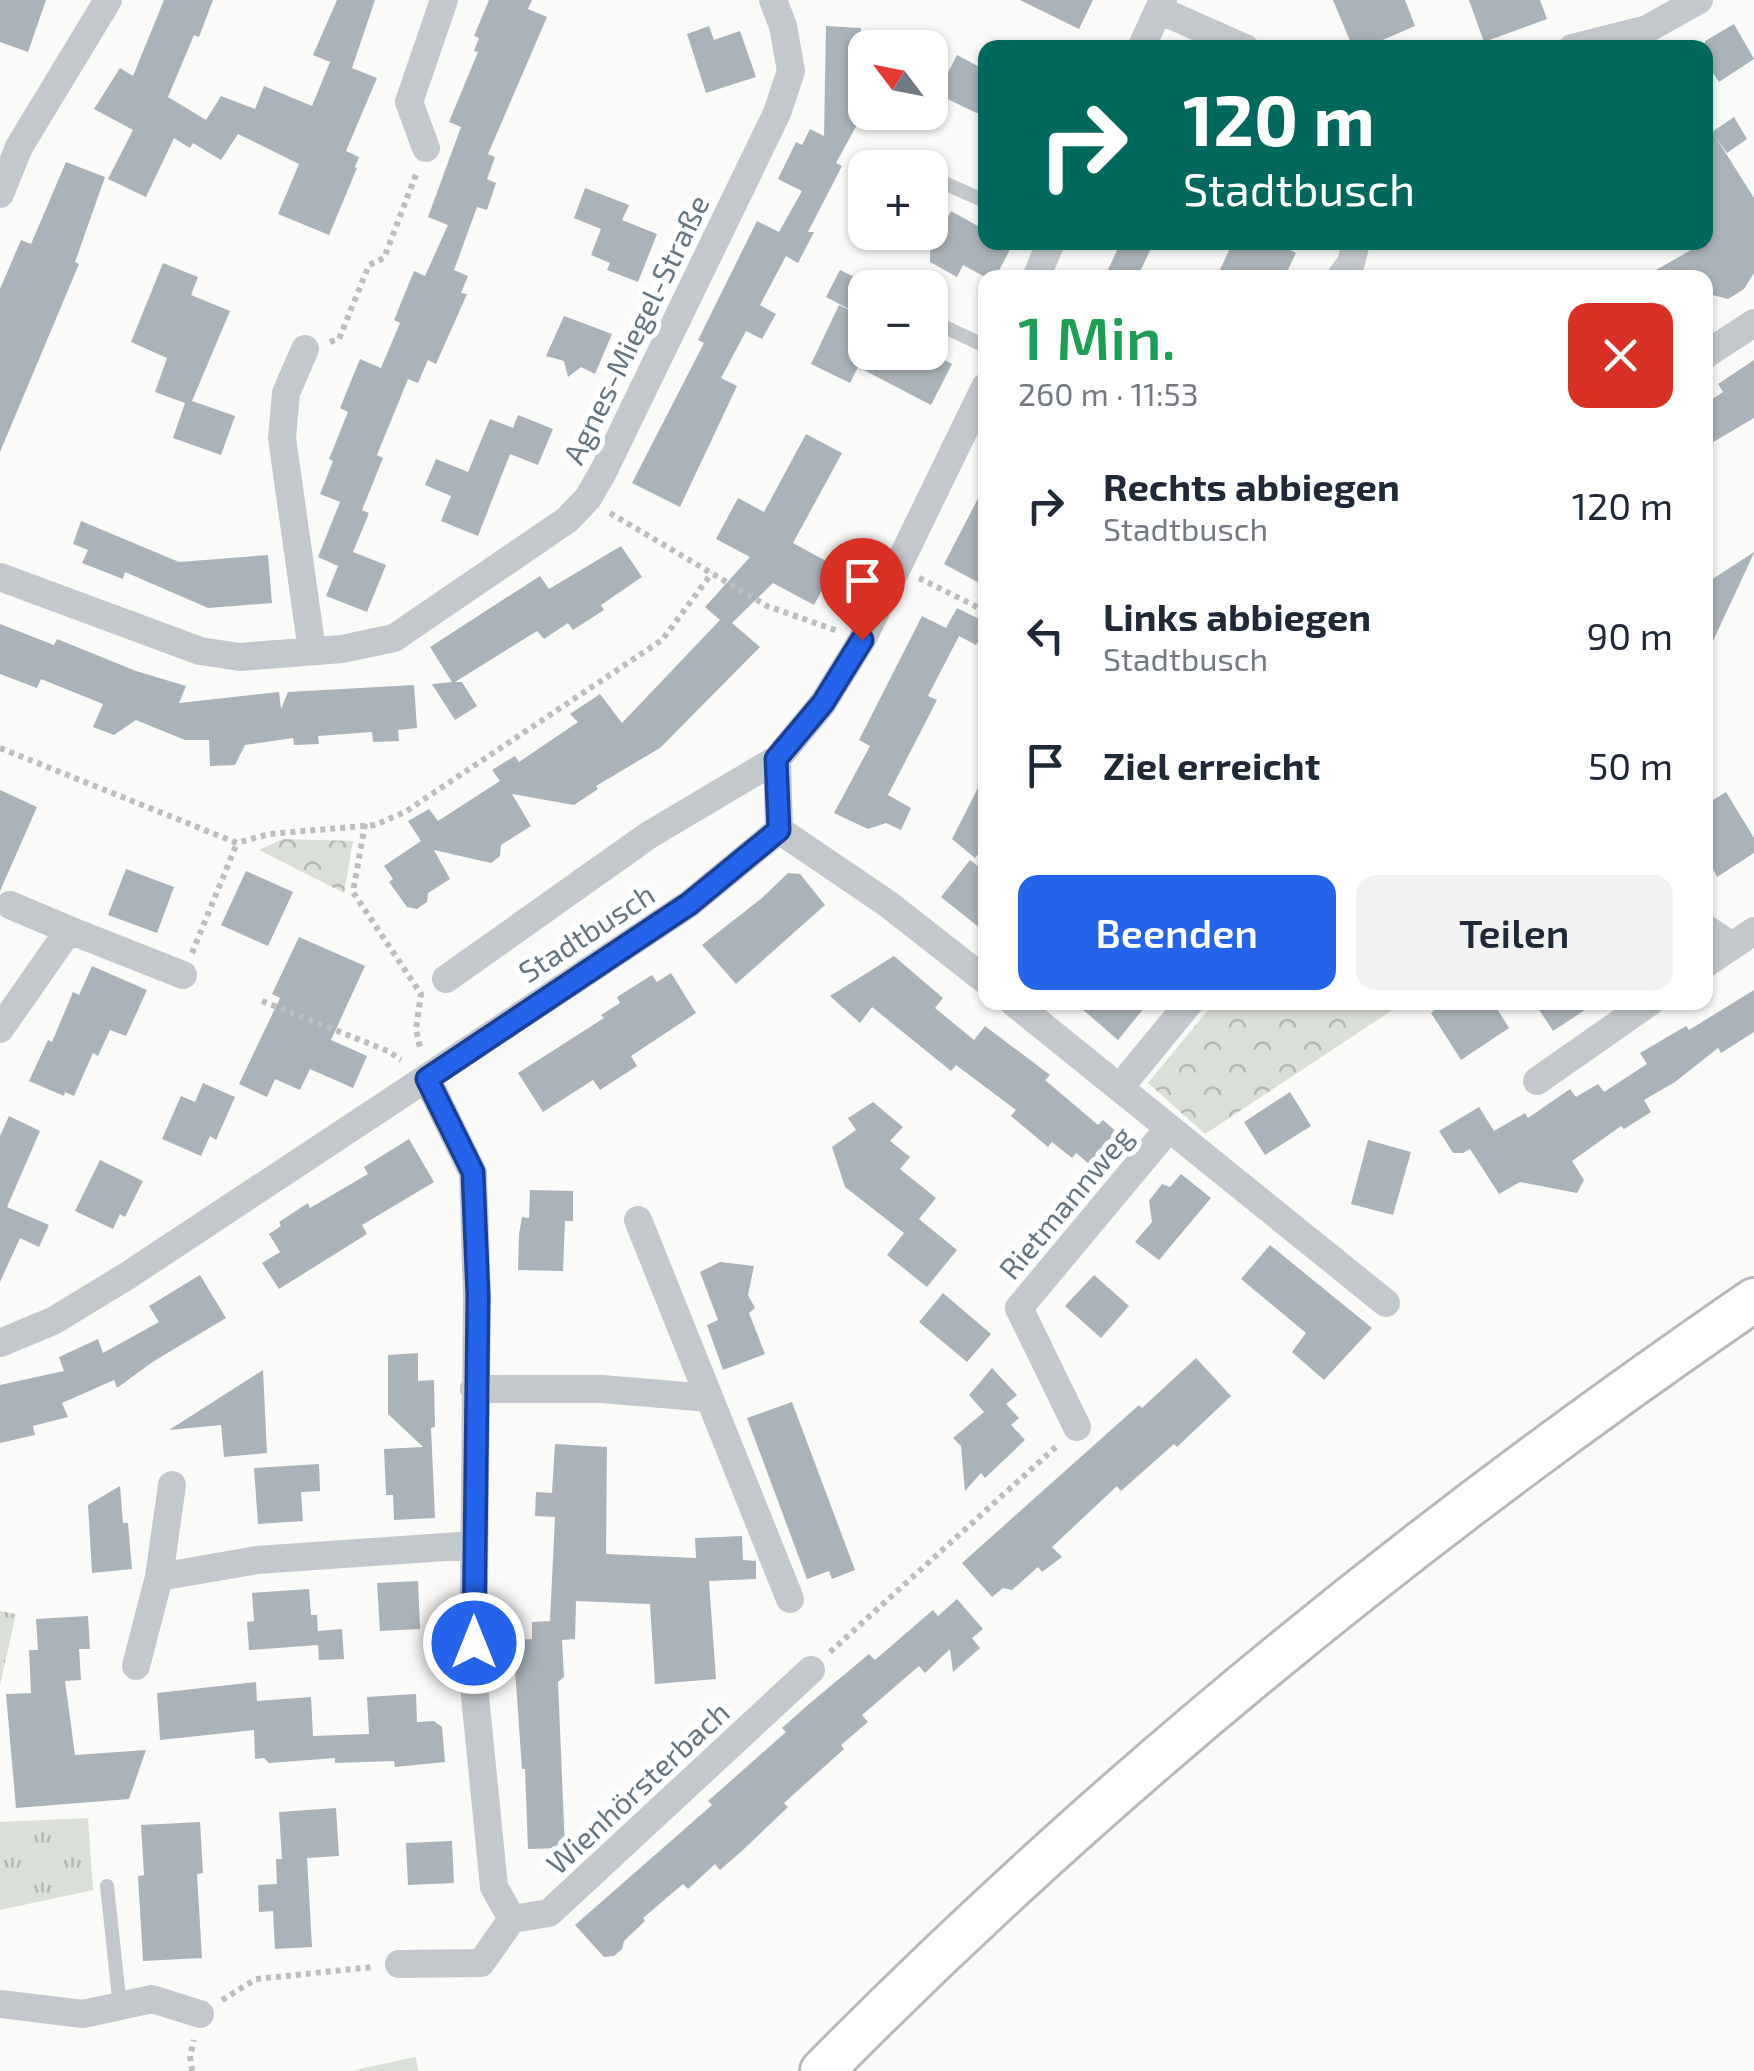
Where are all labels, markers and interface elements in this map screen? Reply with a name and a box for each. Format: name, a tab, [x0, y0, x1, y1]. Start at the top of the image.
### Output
north arrow	[848, 30, 948, 130]
map controls	[848, 30, 948, 370]
text: 120 m	[1183, 76, 1375, 160]
icon: right	[1018, 80, 1148, 210]
button: +	[848, 150, 948, 250]
text: Stadtbusch	[1183, 161, 1415, 215]
street label: Agnes-Miegel-Straße	[554, 189, 716, 469]
button: −	[848, 270, 948, 370]
text: 1 Min.	[1018, 300, 1176, 372]
button: close	[1568, 303, 1673, 408]
text: 260 m · 11:53	[1018, 374, 1199, 412]
text: Rechts abbiegen	[1103, 463, 1400, 509]
icon: right	[1018, 478, 1073, 533]
text: 120 m	[1572, 482, 1673, 528]
text: Stadtbusch	[1103, 509, 1268, 547]
pin	[820, 538, 905, 641]
icon: arrive	[835, 553, 890, 608]
text: Links abbiegen	[1103, 593, 1371, 639]
icon: left	[1018, 608, 1073, 663]
text: 90 m	[1587, 612, 1673, 658]
text: Stadtbusch	[1103, 639, 1268, 677]
icon: arrive	[1018, 738, 1073, 793]
text: Ziel erreicht	[1103, 742, 1320, 788]
text: 50 m	[1588, 742, 1673, 788]
street label: Stadtbusch	[511, 875, 661, 989]
button: Beenden	[1018, 875, 1336, 990]
button: Teilen	[1356, 875, 1673, 990]
street label: Rietmannweg	[991, 1118, 1140, 1286]
position arrow	[422, 1591, 526, 1695]
street label: Wienhörsterbach	[538, 1693, 736, 1881]

